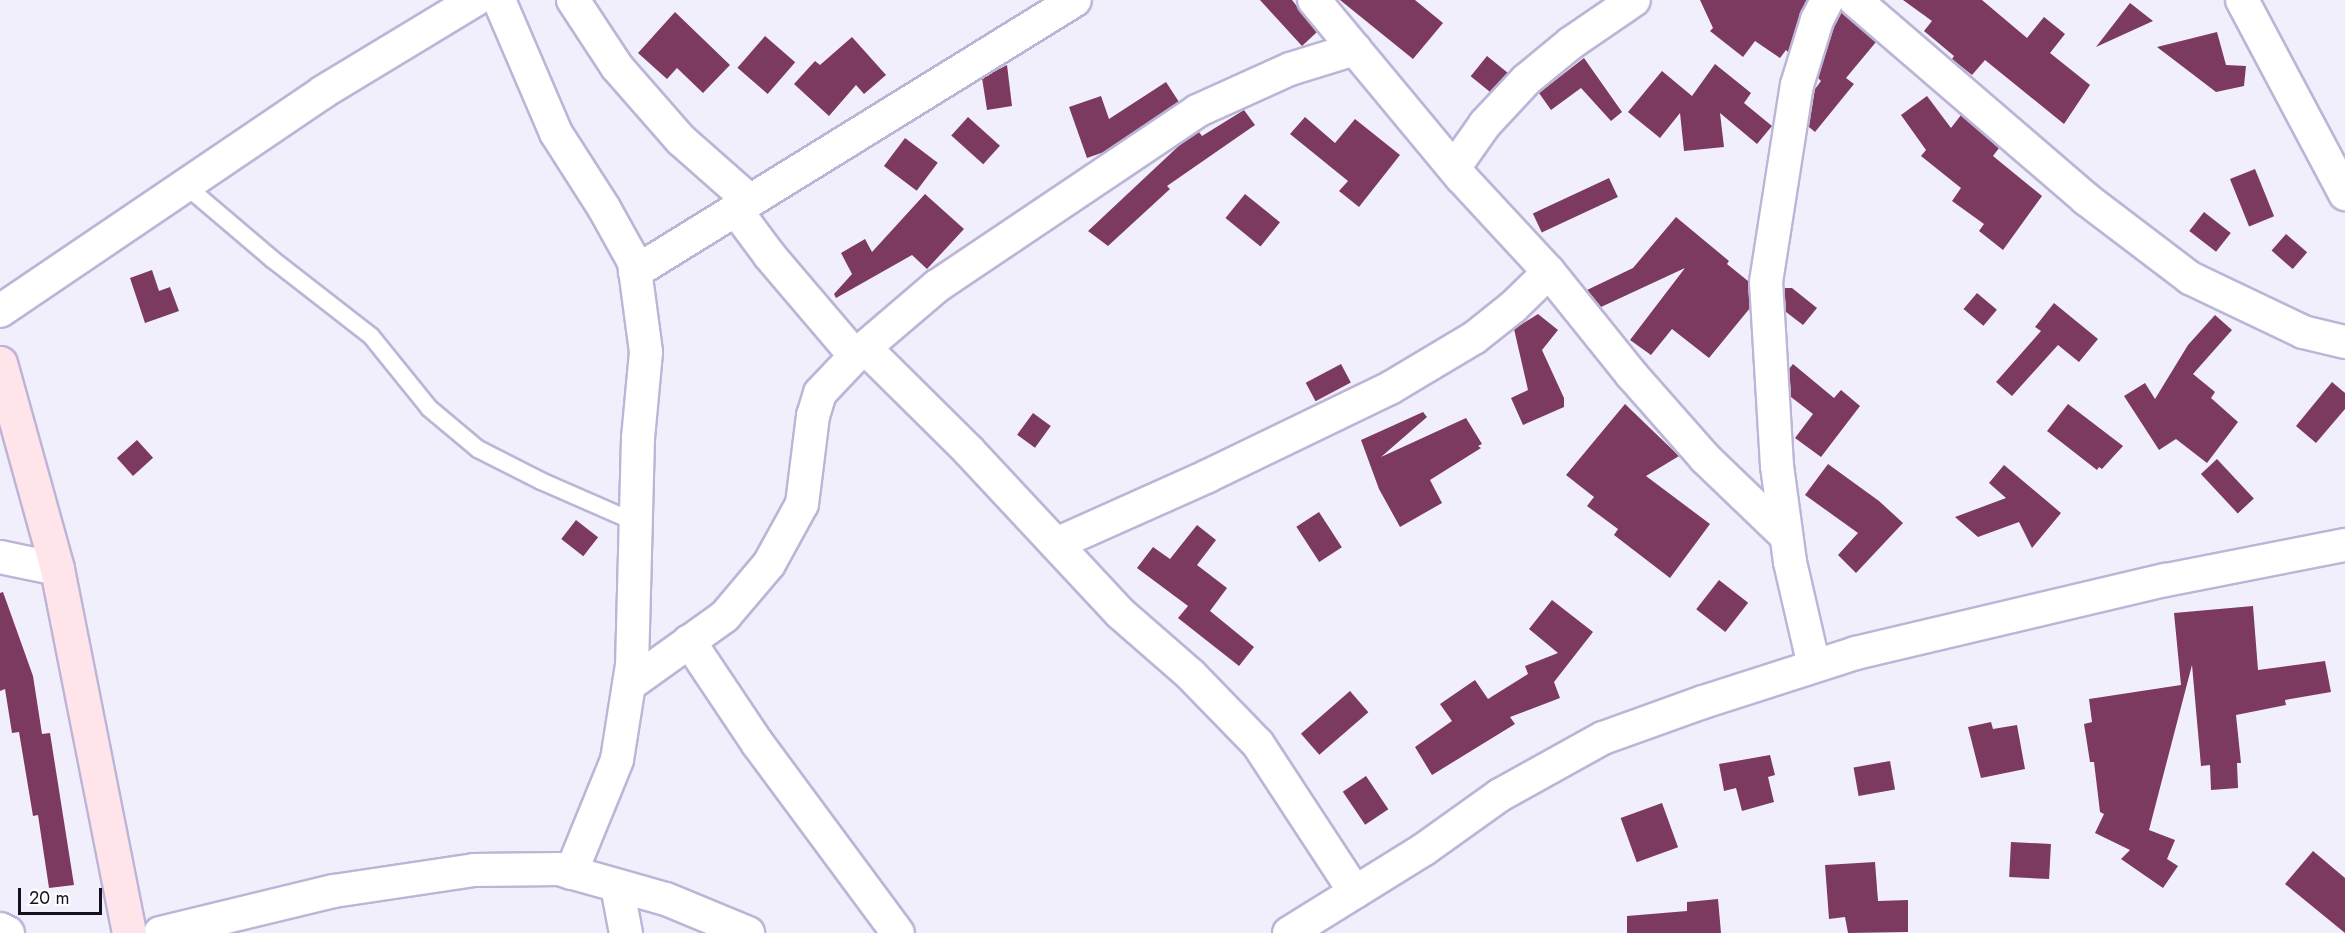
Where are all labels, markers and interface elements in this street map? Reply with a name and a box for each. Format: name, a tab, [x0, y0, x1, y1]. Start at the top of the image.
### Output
scale bar	[21, 876, 105, 914]
text: 20 m	[29, 885, 69, 911]

